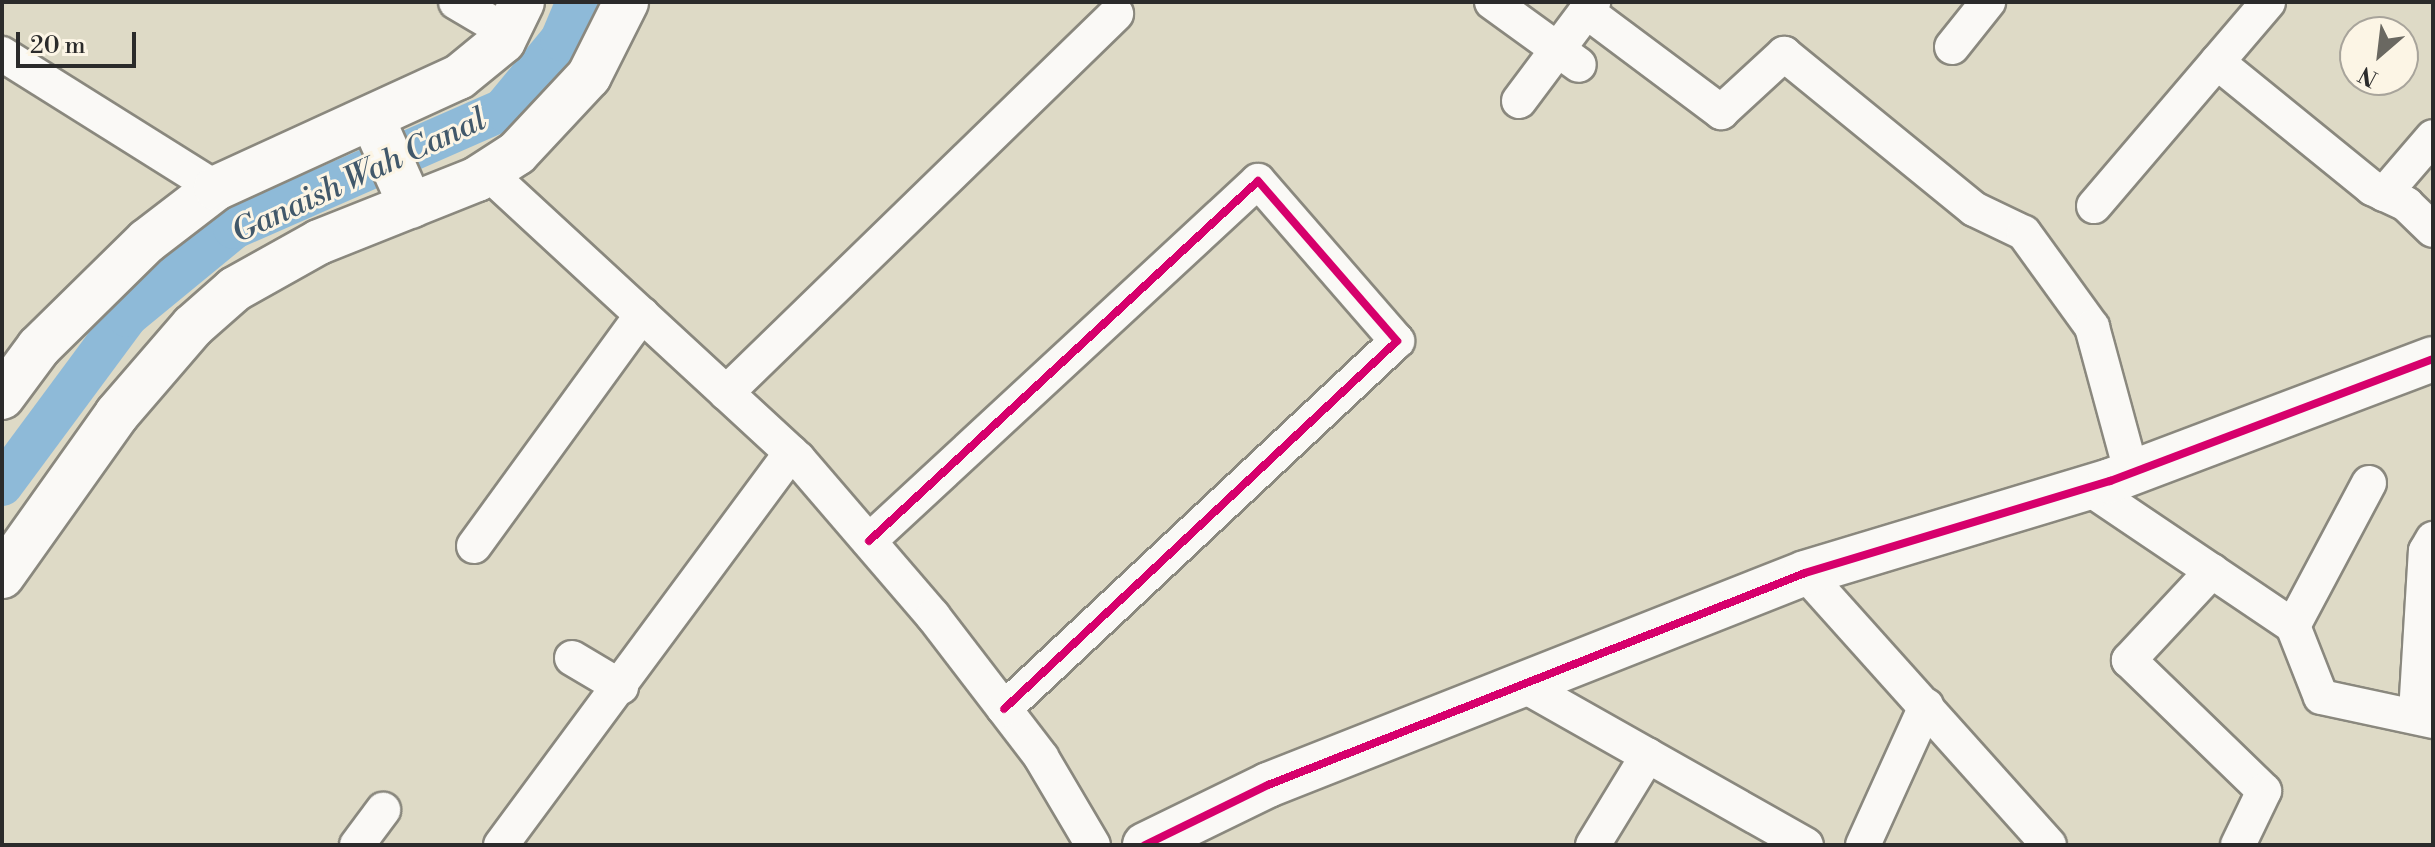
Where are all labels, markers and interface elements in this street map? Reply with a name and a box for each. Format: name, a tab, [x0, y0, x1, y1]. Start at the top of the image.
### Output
scale bar	[20, 16, 140, 66]
north arrow	[2339, 16, 2419, 96]
text: 20 m	[30, 31, 86, 61]
text: N	[2354, 60, 2382, 92]
water label: Ganaish Wah Canal	[226, 100, 492, 252]

